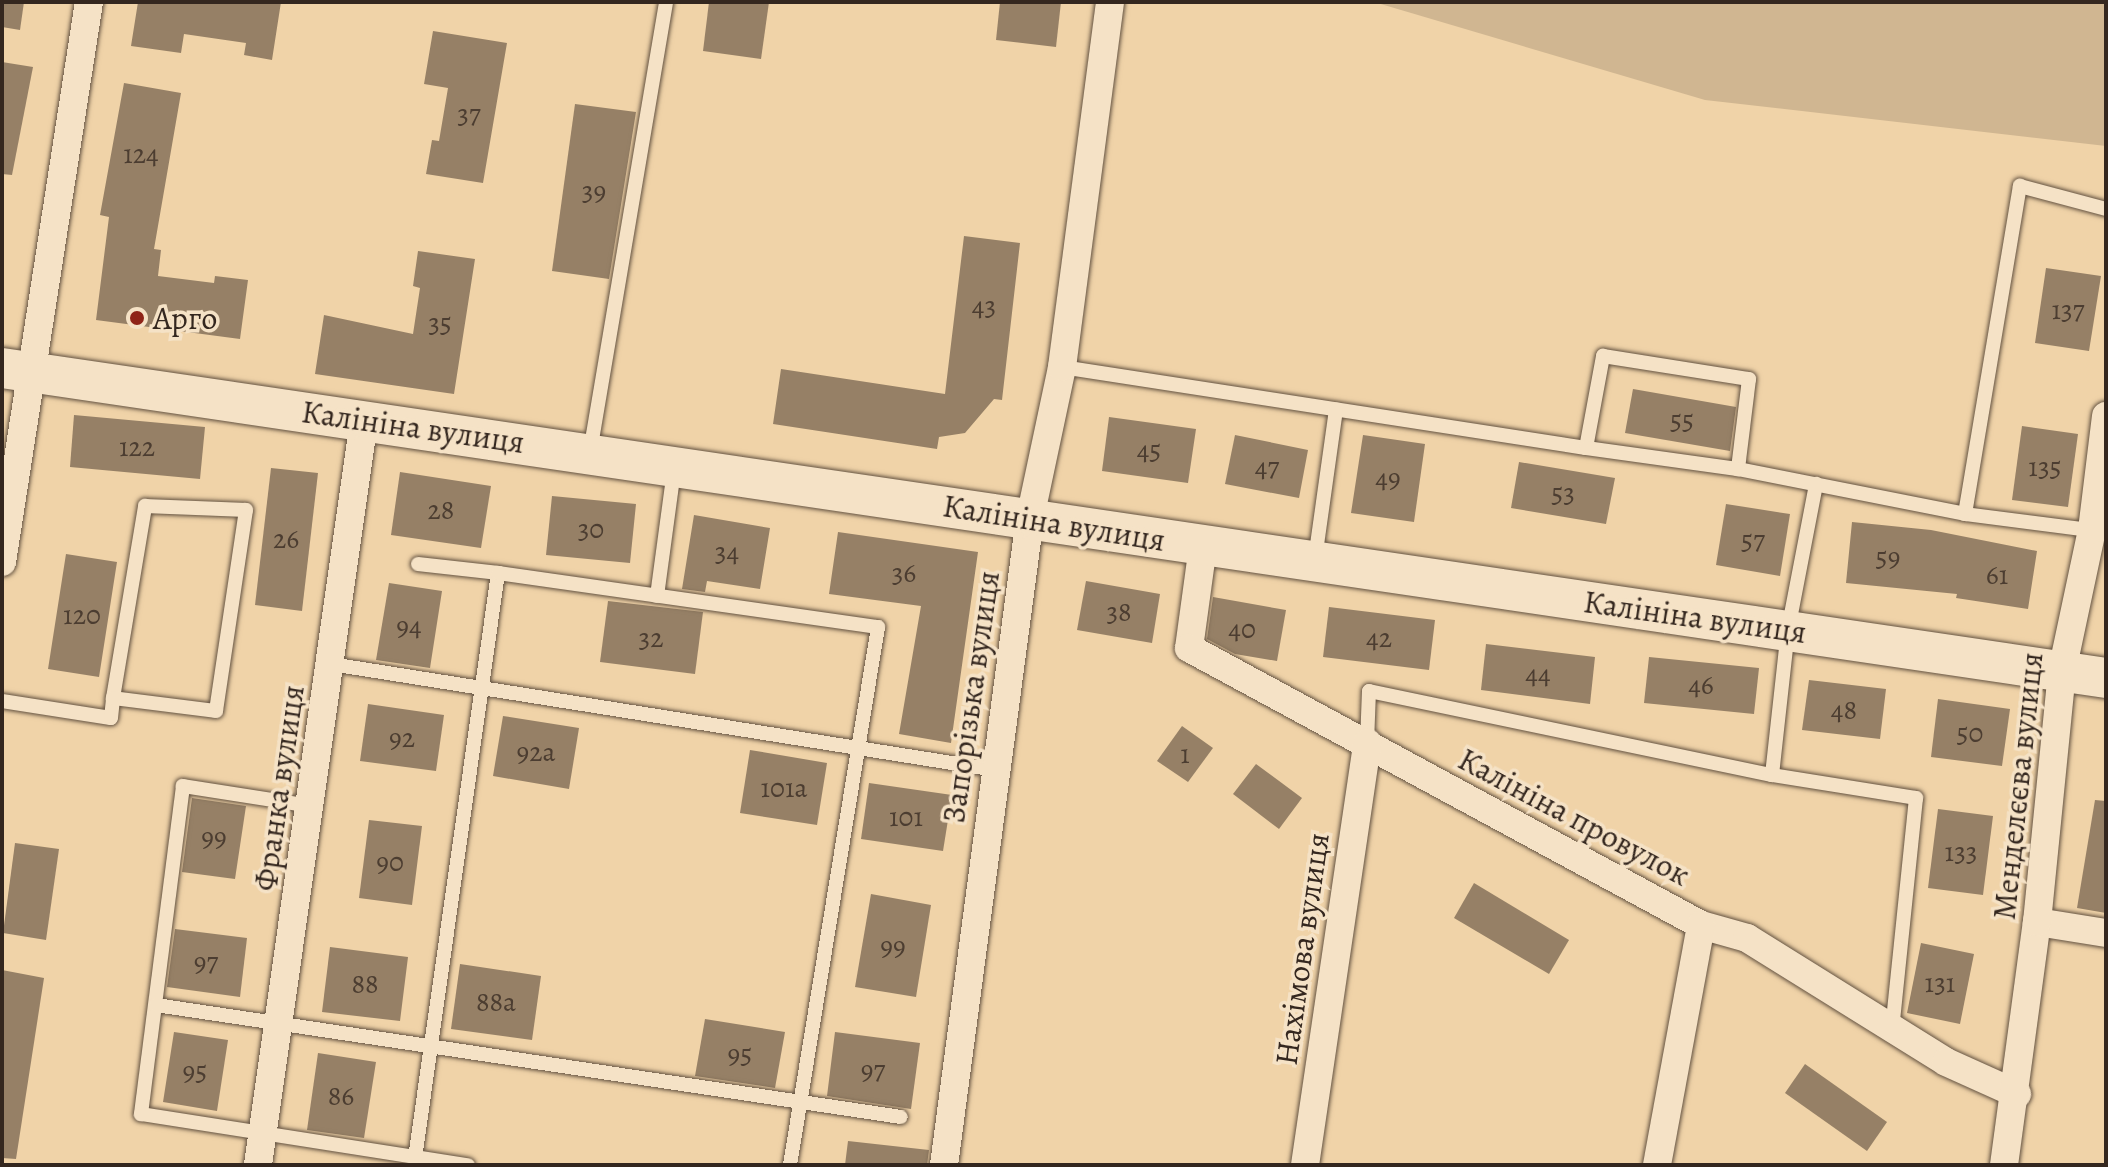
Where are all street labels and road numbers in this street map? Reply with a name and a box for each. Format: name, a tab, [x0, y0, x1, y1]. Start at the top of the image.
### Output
street label: Калініна вулиця	[299, 392, 527, 462]
street label: Калініна вулиця	[940, 486, 1168, 560]
street label: Запорізька вулиця	[934, 568, 1008, 826]
street label: Калініна вулиця	[1581, 582, 1809, 652]
street label: Менделєєва вулиця	[1985, 650, 2051, 922]
street label: Франка вулиця	[246, 683, 312, 893]
street label: Калініна провулок	[1452, 740, 1696, 894]
street label: Нахімова вулиця	[1267, 830, 1337, 1068]

